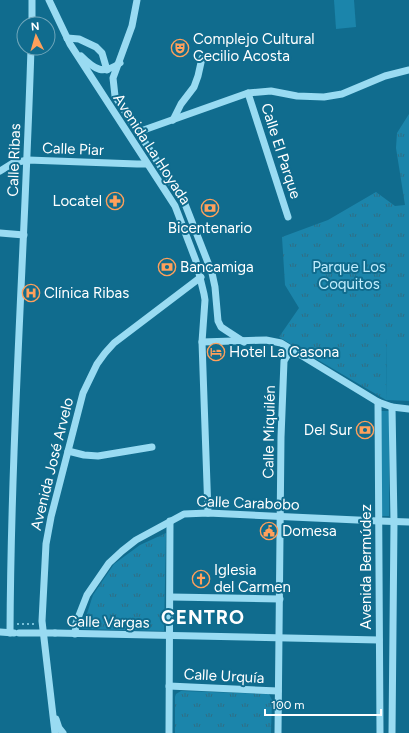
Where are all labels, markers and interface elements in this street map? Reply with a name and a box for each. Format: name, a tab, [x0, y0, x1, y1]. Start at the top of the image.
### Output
north arrow	[16, 16, 56, 56]
text: N	[30, 20, 40, 33]
place label: Complejo Cultural Cecilio Acosta	[193, 30, 315, 65]
theatre icon: Complejo Cultural Cecilio Acosta	[170, 38, 190, 58]
street label: Avenida La Hoyada	[109, 90, 195, 208]
street label: Calle El Parque	[257, 101, 305, 201]
street label: Calle Ribas	[4, 123, 24, 197]
street label: Calle Piar	[42, 139, 104, 159]
pharmacy icon: Locatel	[105, 191, 125, 211]
place label: Locatel	[53, 192, 102, 210]
bank icon: Bicentenario	[200, 198, 220, 218]
place label: Bicentenario	[168, 219, 253, 237]
bank icon: Bancamiga	[157, 257, 177, 277]
place label: Bancamiga	[180, 258, 254, 276]
park label: Parque Los Coquitos	[312, 258, 386, 293]
hospital icon: Clínica Ribas	[21, 283, 41, 303]
place label: Clínica Ribas	[44, 284, 129, 302]
hotel icon: Hotel La Casona	[206, 342, 226, 362]
place label: Hotel La Casona	[229, 343, 339, 361]
street label: Calle Miquilén	[259, 385, 279, 479]
street label: Avenida José Arvelo	[27, 395, 77, 532]
bank icon: Del Sur	[355, 420, 375, 440]
place label: Del Sur	[304, 421, 352, 439]
street label: Calle Carabobo	[196, 492, 300, 514]
street label: Avenida Bermúdez	[357, 504, 375, 630]
public building icon: Domesa	[259, 521, 279, 541]
place label: Domesa	[282, 522, 337, 540]
place label: Iglesia del Carmen	[214, 561, 291, 596]
church icon: Iglesia del Carmen	[191, 569, 211, 589]
district label: CENTRO	[161, 606, 245, 629]
street label: Calle Vargas	[66, 612, 150, 632]
street label: Calle Urquía	[183, 665, 265, 687]
scale bar	[265, 691, 381, 717]
text: 100 m	[271, 698, 305, 712]

